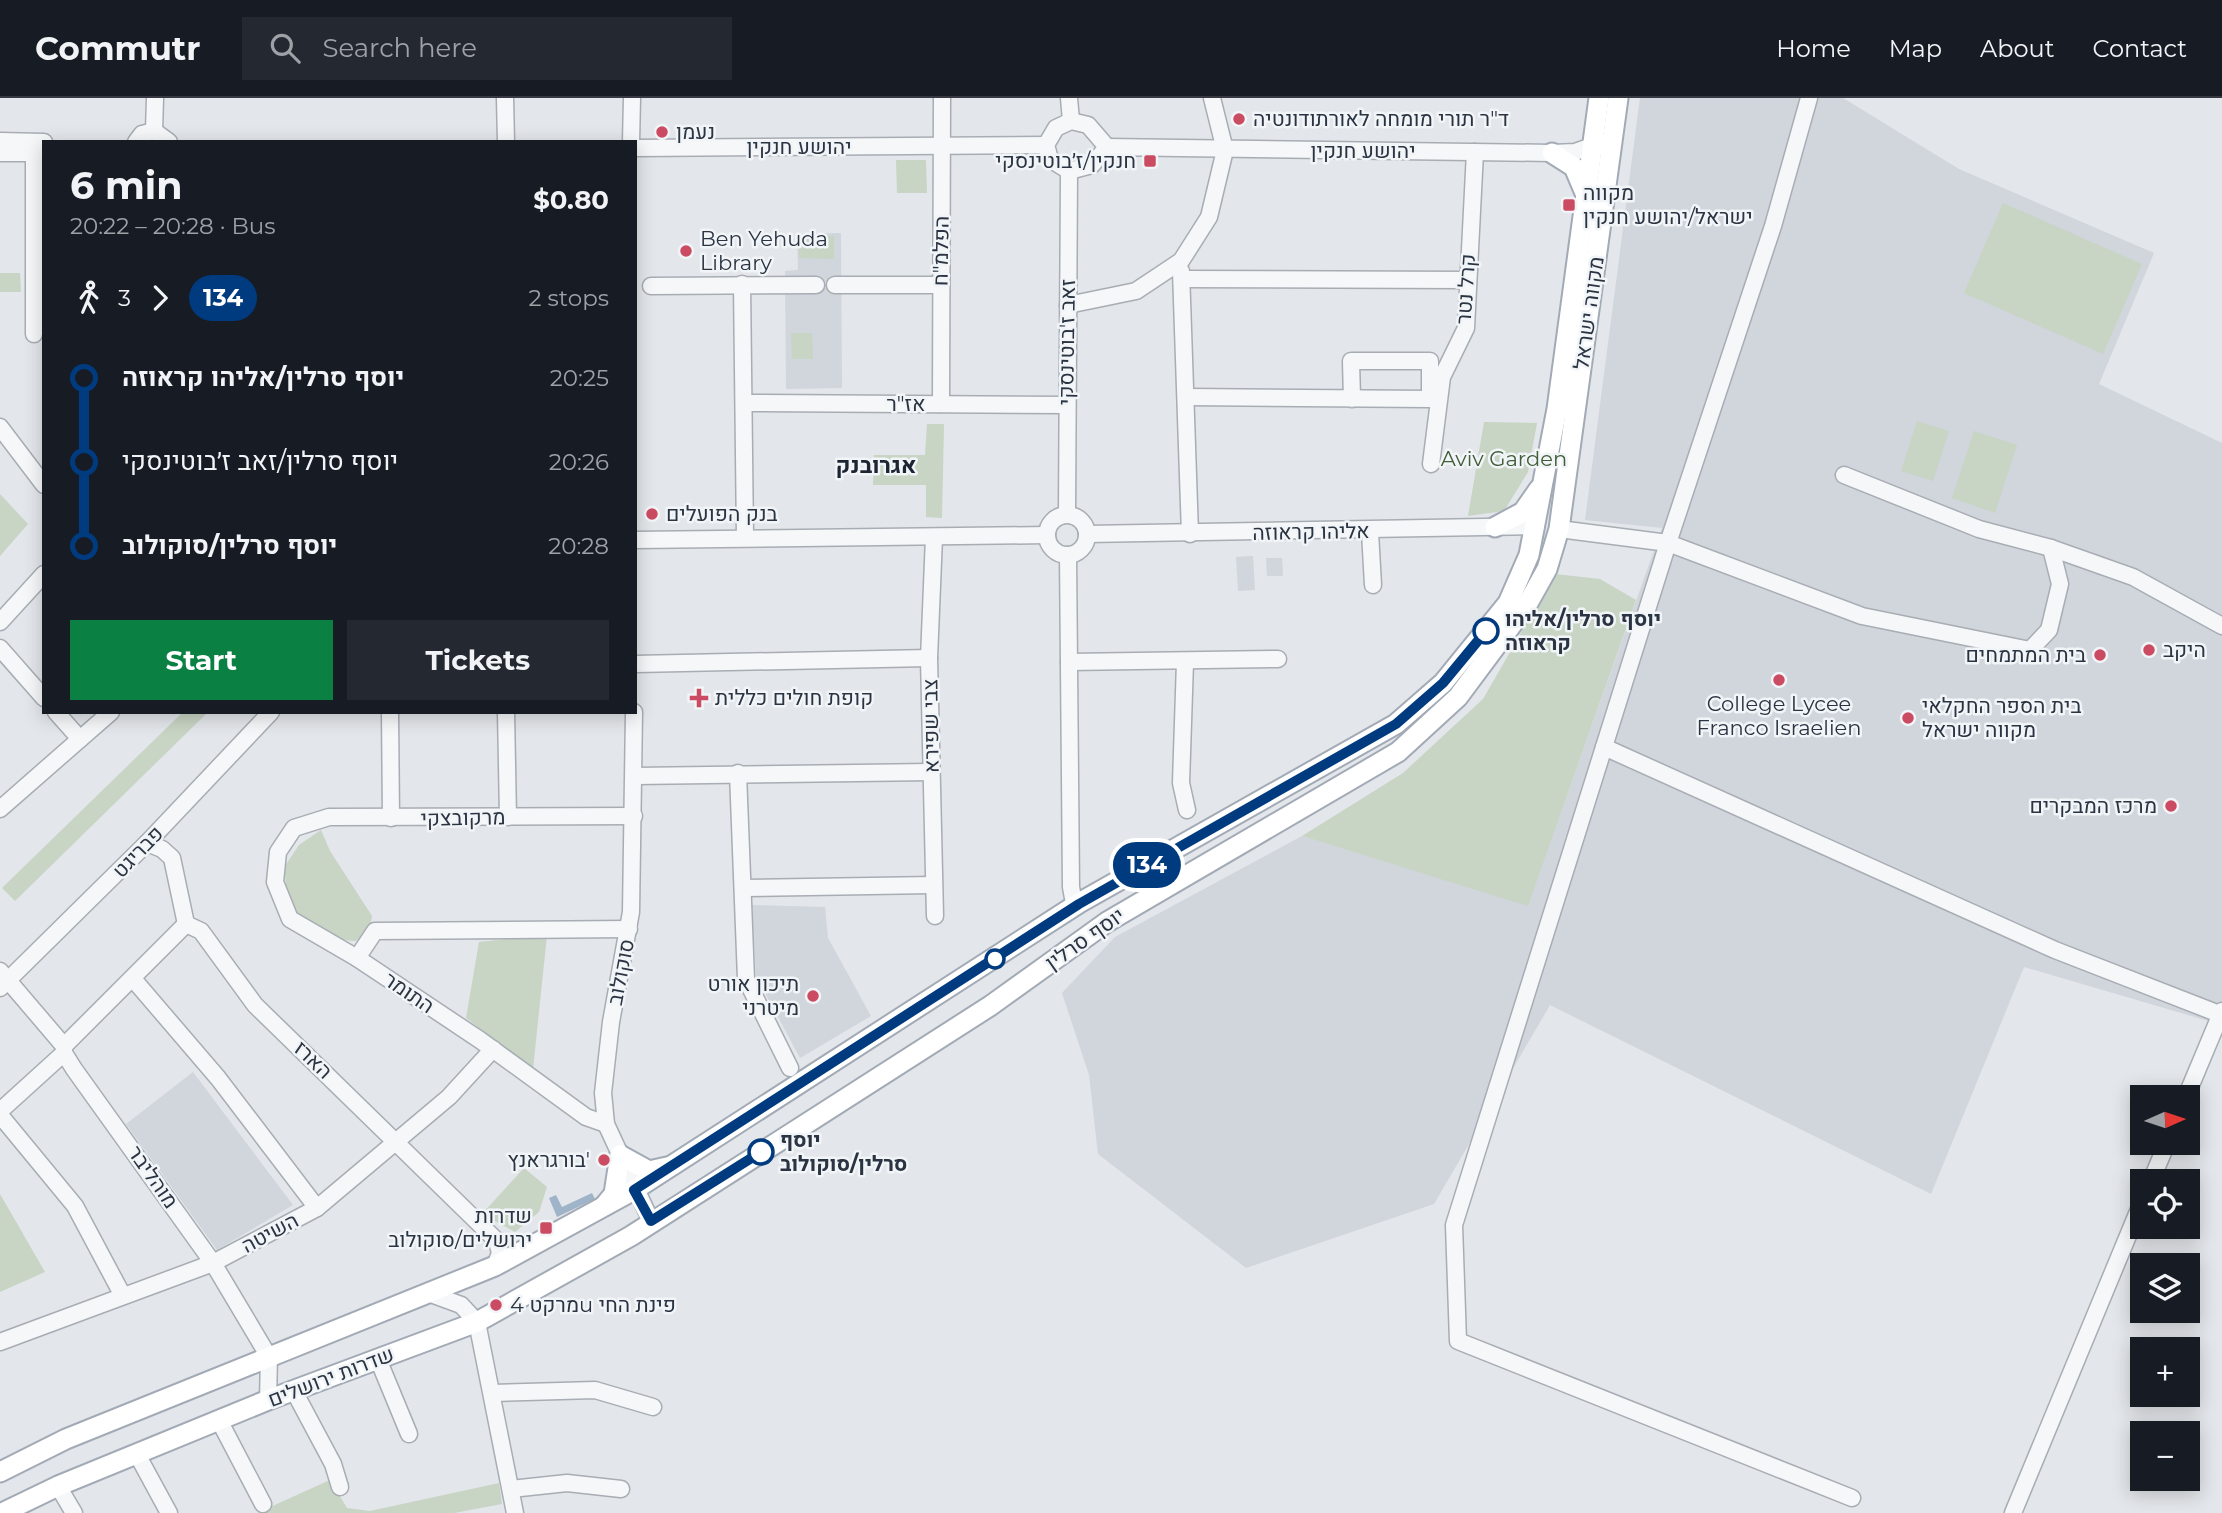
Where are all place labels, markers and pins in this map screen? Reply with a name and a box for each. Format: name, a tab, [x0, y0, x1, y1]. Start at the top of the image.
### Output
place label: ד"ר תורי מומחה לאורתודונטיה	[1253, 106, 1509, 131]
marker: ד"ר תורי מומחה לאורתודונטיה	[1231, 111, 1247, 127]
place label: נעמן	[676, 119, 715, 144]
marker: נעמן	[654, 124, 670, 140]
place label: חנקין/ז׳בוטינסקי	[995, 148, 1136, 173]
marker: חנקין/ז׳בוטינסקי	[1142, 153, 1158, 169]
place label: מקווה ישראל/יהושע חנקין	[1583, 180, 1753, 229]
marker: מקווה ישראל/יהושע חנקין	[1561, 197, 1577, 213]
place label: Ben Yehuda Library	[700, 226, 828, 275]
marker: Ben Yehuda Library	[678, 243, 694, 259]
place label: בנק הפועלים	[666, 501, 778, 526]
marker: בנק הפועלים	[644, 506, 660, 522]
place label: יוסף סרלין/אליהו קראוזה	[1505, 606, 1661, 655]
marker: יוסף סרלין/אליהו קראוזה	[1473, 618, 1499, 644]
place label: היקב	[2163, 637, 2206, 662]
place label: בית המתמחים	[1965, 642, 2086, 667]
marker: היקב	[2141, 642, 2157, 658]
marker: בית המתמחים	[2092, 647, 2108, 663]
marker: College Lycee Franco Israelien	[1771, 672, 1787, 688]
place label: קופת חולים כללית	[715, 685, 873, 710]
marker: קופת חולים כללית	[689, 688, 709, 708]
place label: College Lycee Franco Israelien	[1697, 691, 1861, 740]
place label: בית הספר החקלאי מקווה ישראל	[1922, 693, 2081, 742]
marker: בית הספר החקלאי מקווה ישראל	[1900, 710, 1916, 726]
place label: מרכז המבקרים	[2029, 793, 2157, 818]
marker: מרכז המבקרים	[2163, 798, 2179, 814]
unlabelled marker	[985, 949, 1005, 969]
place label: תיכון אורט מיטרני	[708, 971, 799, 1020]
marker: תיכון אורט מיטרני	[805, 988, 821, 1004]
place label: יוסף סרלין/סוקולוב	[780, 1127, 907, 1176]
marker: יוסף סרלין/סוקולוב	[748, 1139, 774, 1165]
place label: בורגראנץ'	[507, 1147, 590, 1172]
marker: בורגראנץ'	[596, 1152, 612, 1168]
place label: שדרות ירושלים/סוקולוב	[388, 1203, 532, 1252]
marker: שדרות ירושלים/סוקולוב	[538, 1220, 554, 1236]
place label: מרקט 4u פינת החי	[510, 1292, 676, 1317]
marker: מרקט 4u פינת החי	[488, 1297, 504, 1313]

